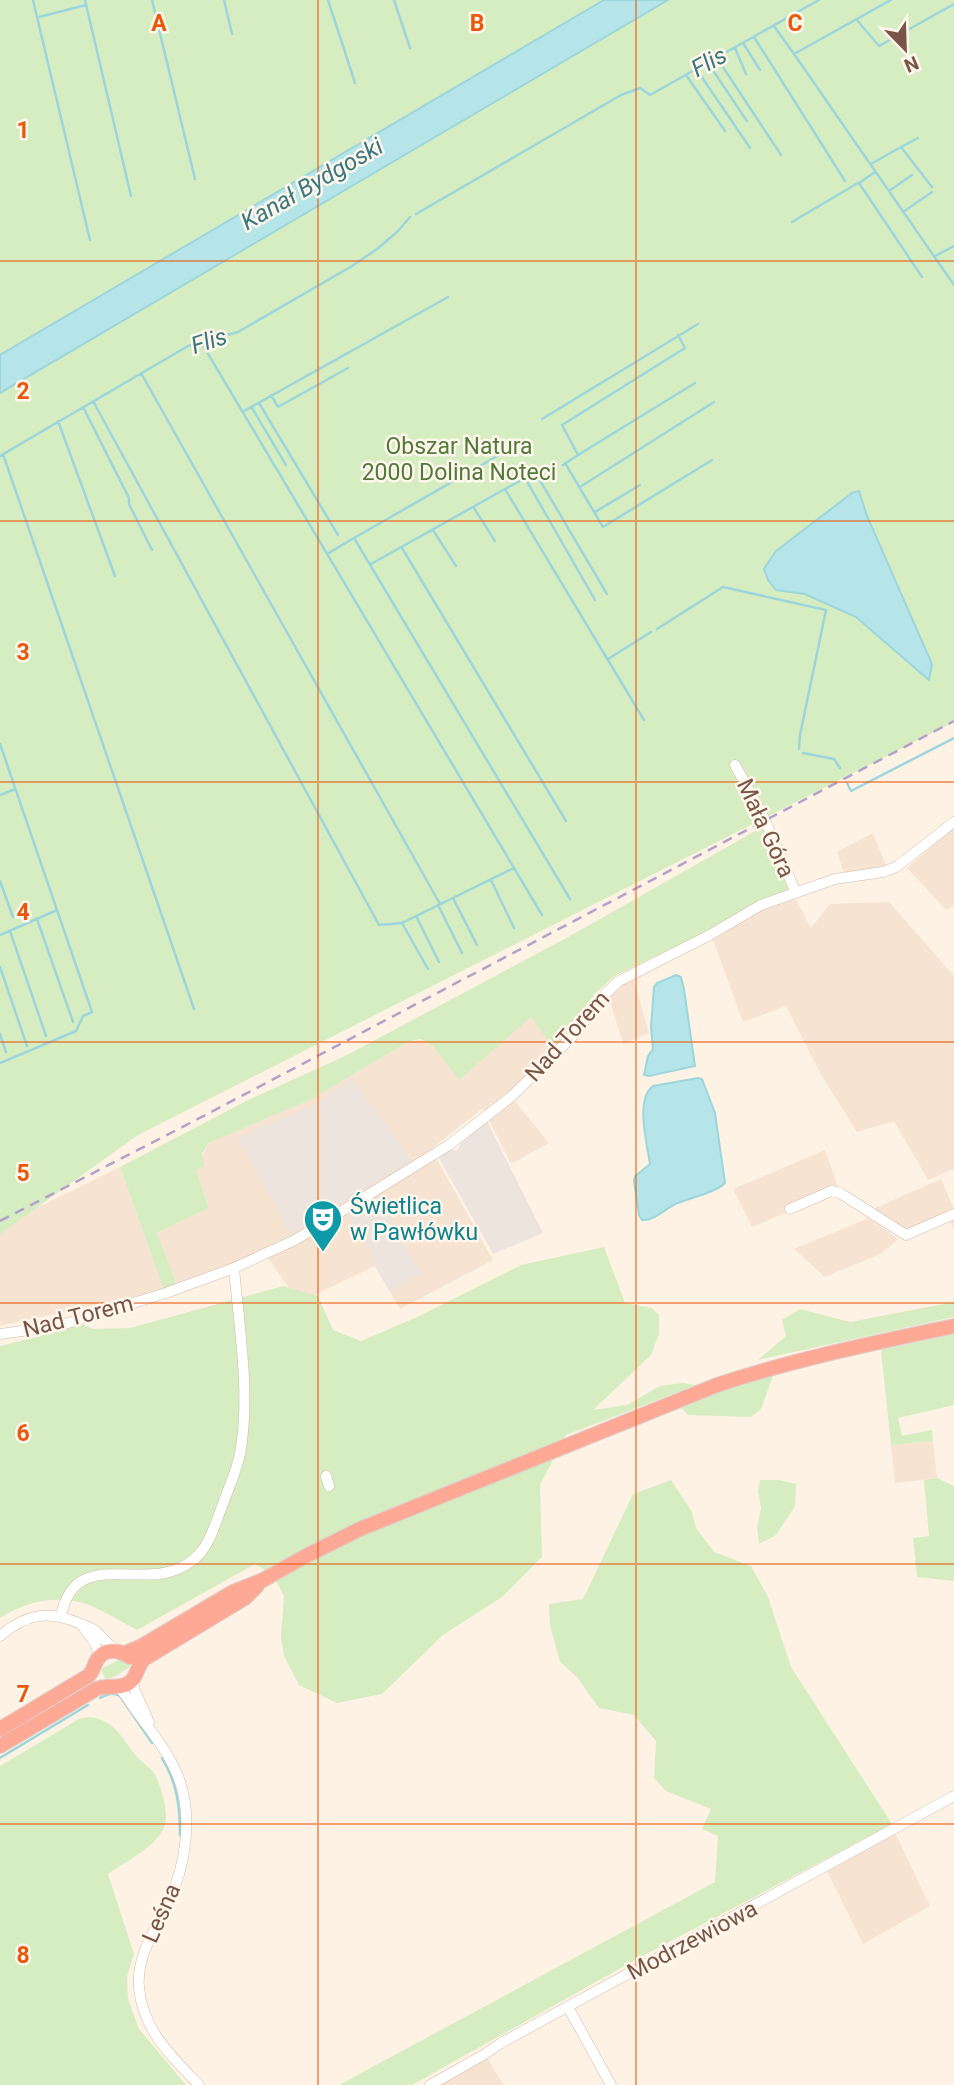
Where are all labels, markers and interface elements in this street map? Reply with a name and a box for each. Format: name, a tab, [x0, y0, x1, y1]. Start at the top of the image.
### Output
text: A	[151, 10, 167, 37]
text: B	[470, 10, 484, 37]
text: C	[787, 10, 803, 37]
north arrow	[870, 14, 940, 84]
water label: Flis	[686, 41, 732, 83]
text: N	[901, 51, 922, 77]
text: 1	[16, 117, 30, 144]
water label: Kanał Bydgoski	[236, 132, 388, 236]
water label: Flis	[187, 322, 231, 360]
text: 2	[16, 378, 30, 405]
park label: Obszar Natura 2000 Dolina Noteci	[362, 433, 556, 486]
text: 3	[16, 639, 30, 666]
street label: Mała Góra	[731, 775, 800, 882]
text: 4	[16, 899, 30, 926]
street label: Nad Torem	[520, 985, 615, 1087]
text: 5	[16, 1160, 30, 1187]
place label: Świetlica w Pawłówku	[350, 1192, 478, 1246]
theatre icon: Świetlica w Pawłówku	[302, 1198, 344, 1253]
street label: Nad Torem	[20, 1290, 136, 1343]
text: 6	[16, 1420, 30, 1447]
text: 7	[16, 1681, 30, 1708]
street label: Leśna	[137, 1880, 186, 1947]
street label: Modrzewiowa	[623, 1895, 762, 1986]
text: 8	[16, 1942, 30, 1969]

